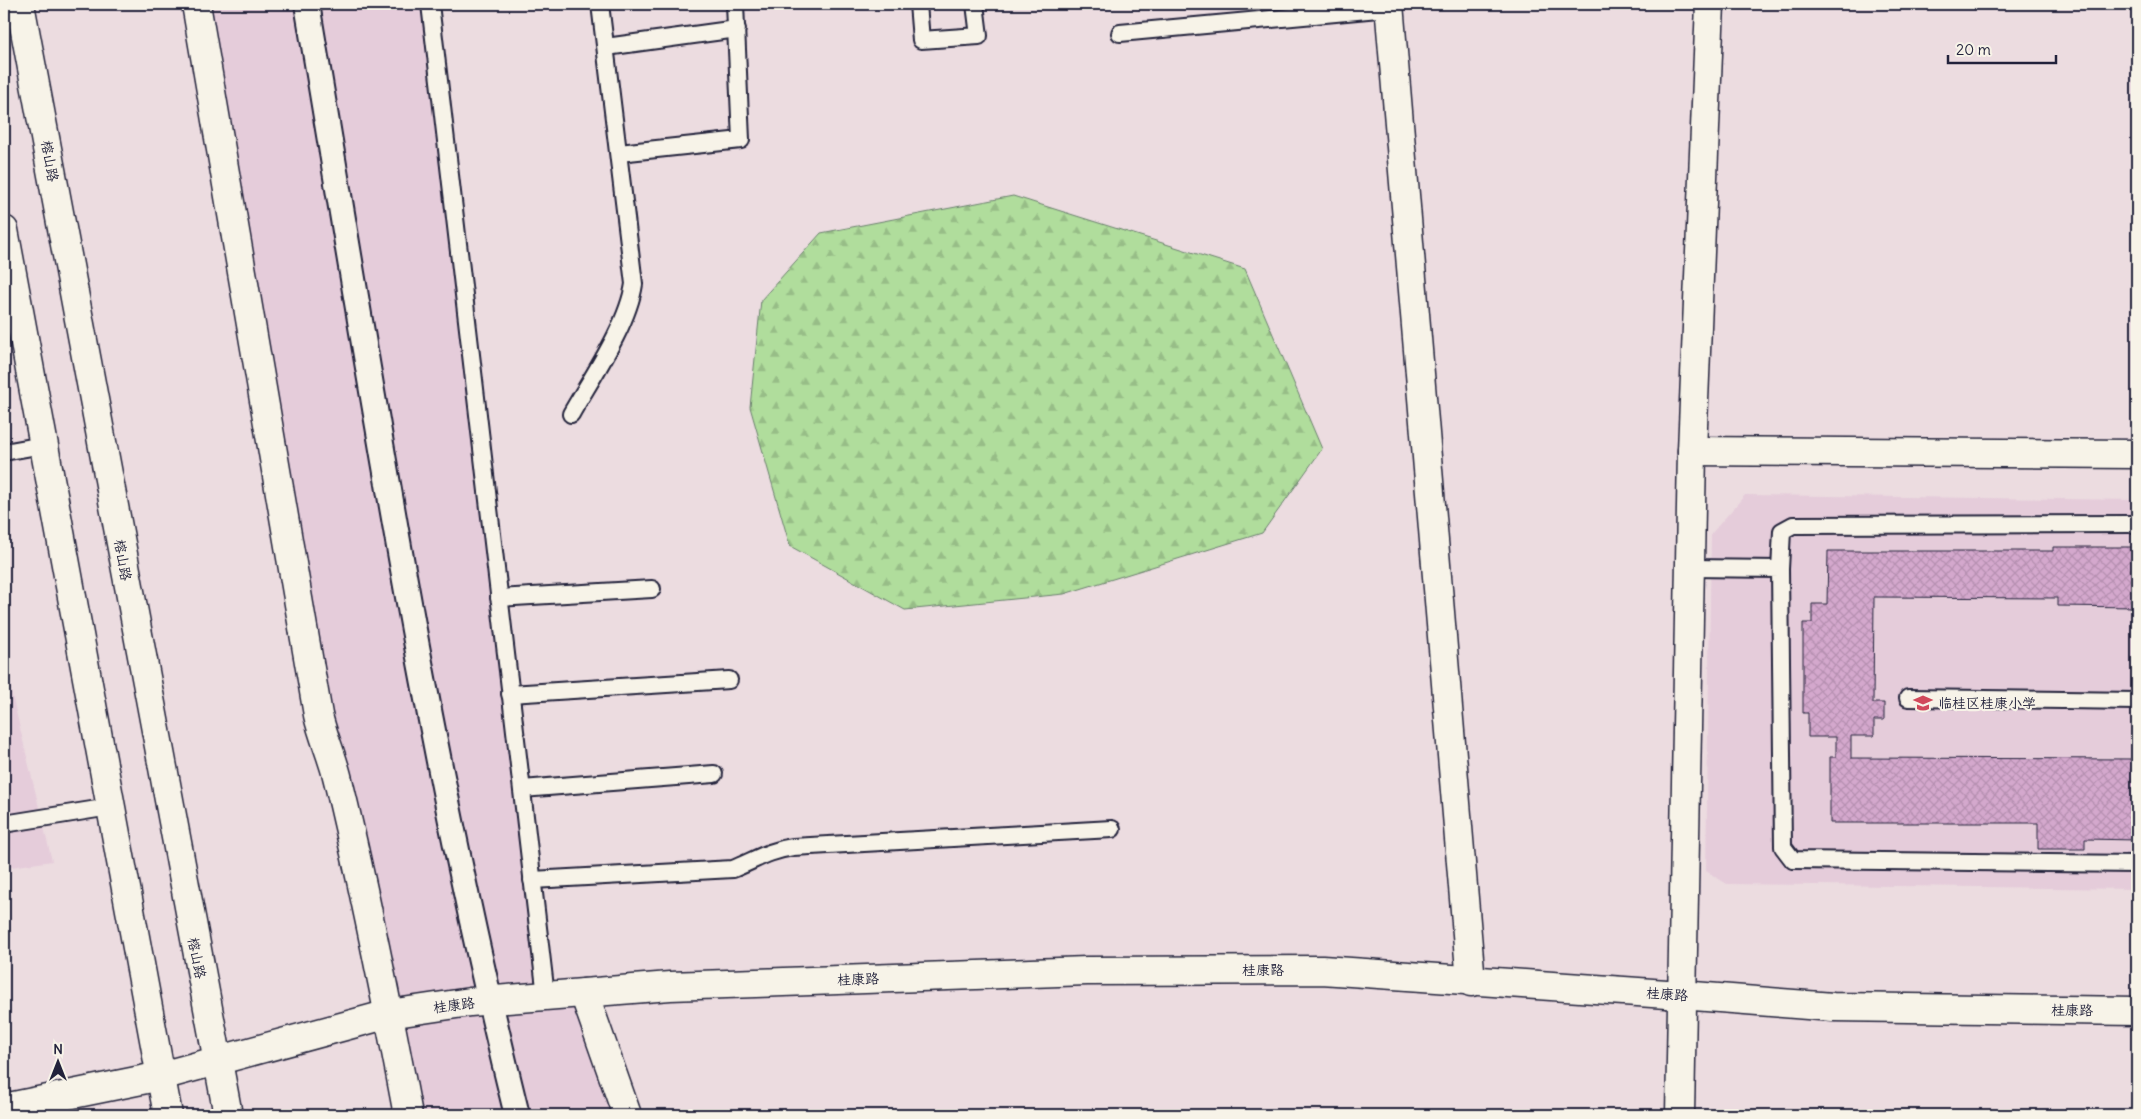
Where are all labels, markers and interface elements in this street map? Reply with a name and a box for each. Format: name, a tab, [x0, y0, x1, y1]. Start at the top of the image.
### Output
scale bar	[1948, 32, 2056, 64]
text: 20 m	[1956, 40, 1991, 59]
street label: 榕山路	[37, 139, 63, 183]
street label: 榕山路	[110, 538, 136, 582]
school or university icon: 临桂区桂康小学	[1912, 692, 1934, 714]
place label: 临桂区桂康小学	[1938, 694, 2036, 712]
street label: 榕山路	[184, 936, 210, 980]
street label: 桂康路	[1242, 961, 1284, 979]
street label: 桂康路	[837, 969, 879, 989]
street label: 桂康路	[1645, 984, 1689, 1004]
street label: 桂康路	[432, 994, 476, 1016]
street label: 桂康路	[2051, 1001, 2093, 1019]
north arrow	[32, 1036, 82, 1086]
text: N	[53, 1040, 63, 1058]

